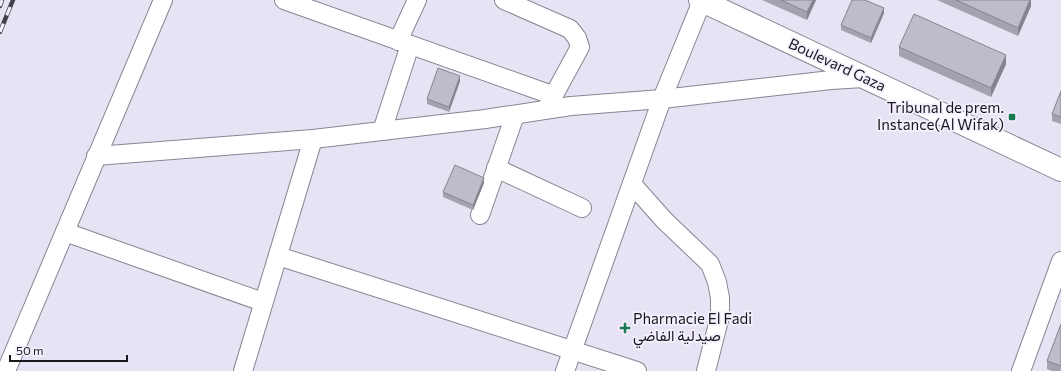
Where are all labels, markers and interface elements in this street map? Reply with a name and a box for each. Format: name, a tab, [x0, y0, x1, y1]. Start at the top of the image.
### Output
street label: Boulevard Gaza	[786, 34, 889, 95]
place label: Tribunal de prem. Instance(Al Wifak)	[877, 98, 1004, 133]
marker: Tribunal de prem. Instance(Al Wifak)	[1007, 112, 1017, 122]
place label: Pharmacie El Fadi صيدلية الفاضي	[633, 309, 752, 349]
marker: Pharmacie El Fadi صيدلية الفاضي	[620, 323, 630, 333]
scale bar	[10, 337, 127, 363]
text: 50 m	[16, 343, 44, 357]

